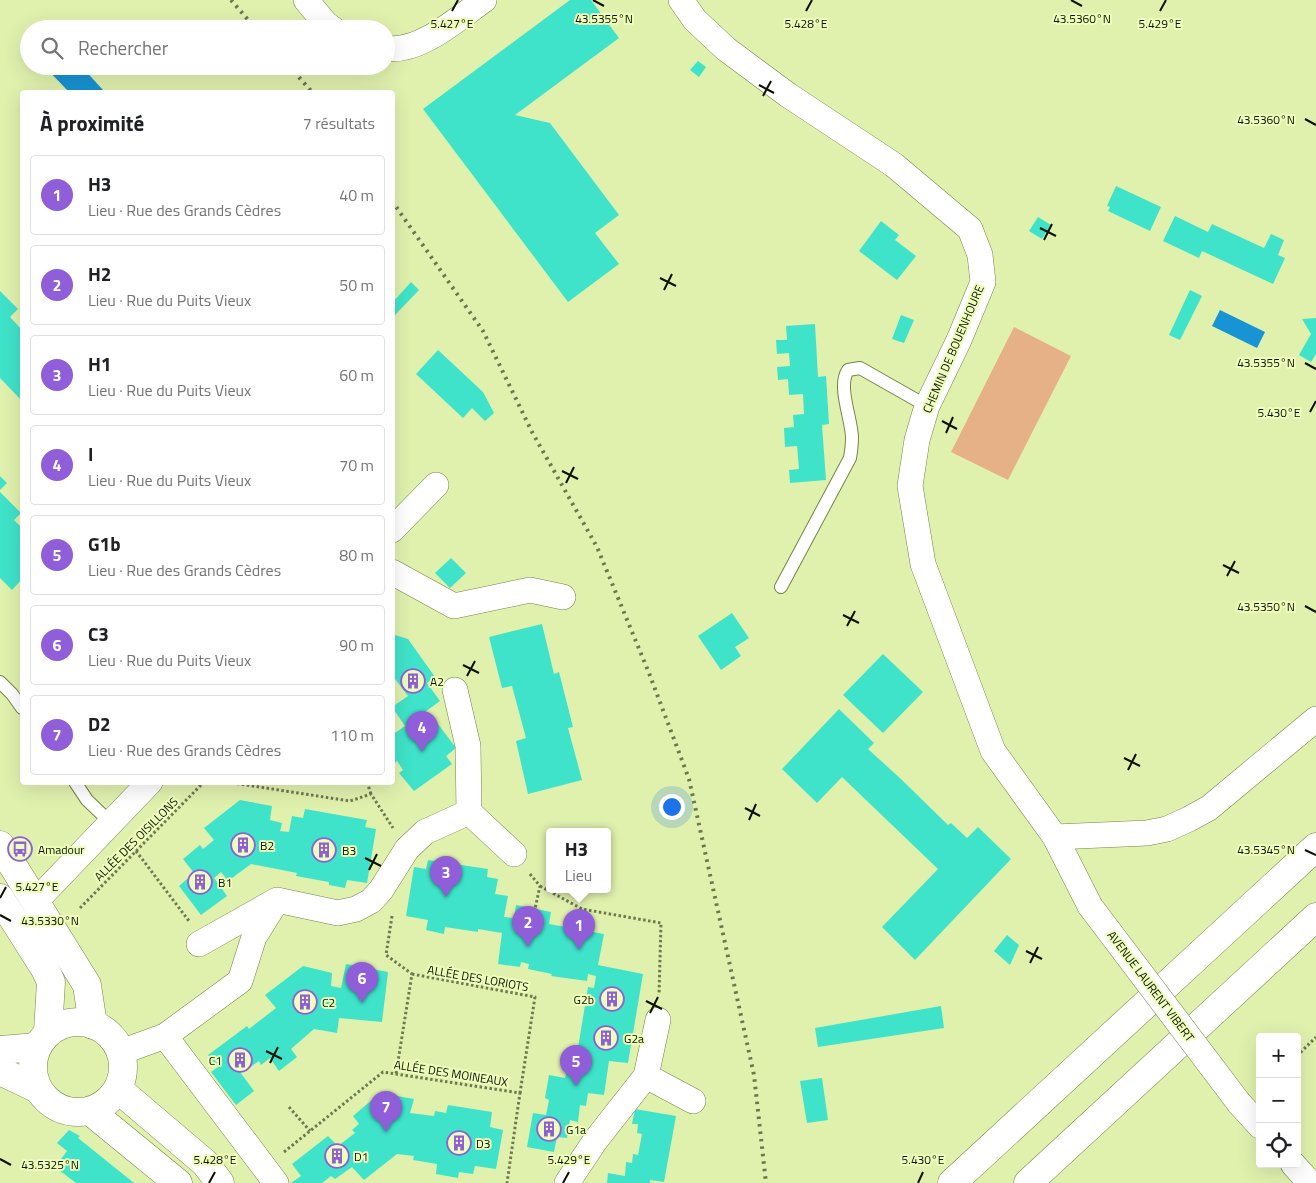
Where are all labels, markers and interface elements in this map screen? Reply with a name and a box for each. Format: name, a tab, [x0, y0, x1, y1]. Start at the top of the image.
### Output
text: 43.5355°N	[575, 9, 633, 28]
text: 43.5360°N	[1053, 9, 1111, 28]
text: 5.427°E	[431, 14, 474, 33]
text: 5.428°E	[785, 14, 828, 33]
text: 5.429°E	[1139, 14, 1182, 33]
search box	[20, 20, 395, 75]
text: Rechercher	[78, 33, 168, 62]
icon: search	[38, 34, 66, 62]
text: À proximité	[40, 107, 144, 139]
text: 43.5360°N	[1237, 110, 1295, 129]
text: 7 résultats	[303, 111, 375, 135]
text: H3	[88, 169, 112, 198]
text: 1	[53, 183, 61, 207]
text: 40 m	[339, 183, 374, 207]
text: Lieu · Rue des Grands Cèdres	[88, 198, 281, 222]
text: H2	[88, 259, 112, 288]
text: 2	[53, 273, 61, 297]
text: 50 m	[339, 273, 374, 297]
street label: CHEMIN DE BOUENHOURE	[917, 282, 989, 416]
text: Lieu · Rue du Puits Vieux	[88, 288, 251, 312]
text: H1	[88, 349, 112, 378]
text: 43.5355°N	[1237, 353, 1295, 372]
text: 3	[53, 363, 61, 387]
text: 60 m	[339, 363, 374, 387]
text: Lieu · Rue du Puits Vieux	[88, 378, 251, 402]
text: 5.430°E	[1258, 403, 1301, 422]
text: I	[88, 439, 93, 468]
text: 4	[53, 453, 61, 477]
text: 70 m	[339, 453, 374, 477]
text: Lieu · Rue du Puits Vieux	[88, 468, 251, 492]
text: G1b	[88, 529, 121, 558]
text: 5	[53, 543, 61, 567]
text: 80 m	[339, 543, 374, 567]
text: Lieu · Rue des Grands Cèdres	[88, 558, 281, 582]
text: 43.5350°N	[1237, 597, 1295, 616]
text: C3	[88, 619, 109, 648]
text: 6	[53, 633, 61, 657]
text: 90 m	[339, 633, 374, 657]
text: Lieu · Rue du Puits Vieux	[88, 648, 251, 672]
building icon: A2	[400, 668, 426, 694]
place label: A2	[430, 672, 444, 691]
text: D2	[88, 709, 111, 738]
pin: 4	[406, 711, 438, 752]
text: 7	[53, 723, 61, 747]
text: 110 m	[330, 723, 374, 747]
text: Lieu · Rue des Grands Cèdres	[88, 738, 281, 762]
street label: ALLÉE DES OISILLONS	[90, 793, 182, 885]
your location	[659, 794, 685, 820]
popup	[546, 828, 611, 893]
building icon: B2	[230, 832, 256, 858]
text: H3	[565, 834, 588, 863]
bus stop icon: Amadour	[7, 836, 33, 862]
place label: B2	[260, 836, 274, 855]
building icon: B3	[311, 837, 337, 863]
place label: Amadour	[38, 840, 84, 859]
text: 43.5345°N	[1237, 840, 1295, 859]
place label: B3	[342, 841, 356, 860]
pin: 3	[430, 856, 462, 897]
text: Lieu	[565, 863, 592, 887]
building icon: B1	[187, 869, 213, 895]
place label: B1	[218, 873, 232, 892]
text: 5.427°E	[16, 877, 59, 896]
pin: 2	[512, 906, 544, 947]
pin: 1	[563, 909, 595, 950]
text: 43.5330°N	[21, 911, 79, 930]
street label: AVENUE LAURENT VIBERT	[1103, 926, 1200, 1046]
street label: ALLÉE DES LORIOTS	[426, 960, 530, 996]
pin: 6	[346, 962, 378, 1003]
building icon: G2b	[599, 986, 625, 1012]
building icon: C2	[292, 989, 318, 1015]
place label: G2b	[574, 990, 594, 1009]
place label: C2	[322, 993, 335, 1012]
building icon: G2a	[593, 1025, 619, 1051]
place label: G2a	[624, 1029, 644, 1048]
map controls	[1256, 1033, 1301, 1168]
button: +	[1256, 1033, 1301, 1078]
pin: 5	[560, 1045, 592, 1086]
building icon: C1	[227, 1047, 253, 1073]
place label: C1	[209, 1051, 222, 1070]
street label: ALLÉE DES MOINEAUX	[393, 1055, 510, 1091]
button: −	[1256, 1078, 1301, 1123]
pin: 7	[370, 1091, 402, 1132]
building icon: G1a	[536, 1116, 562, 1142]
place label: G1a	[566, 1120, 586, 1139]
button: locate	[1256, 1123, 1301, 1168]
building icon: D3	[446, 1130, 472, 1156]
place label: D3	[476, 1134, 490, 1153]
building icon: D1	[324, 1143, 350, 1169]
place label: D1	[354, 1147, 368, 1166]
text: 5.428°E	[194, 1150, 237, 1169]
text: 5.429°E	[548, 1150, 591, 1169]
text: 5.430°E	[902, 1150, 945, 1169]
text: 43.5325°N	[21, 1155, 79, 1174]

